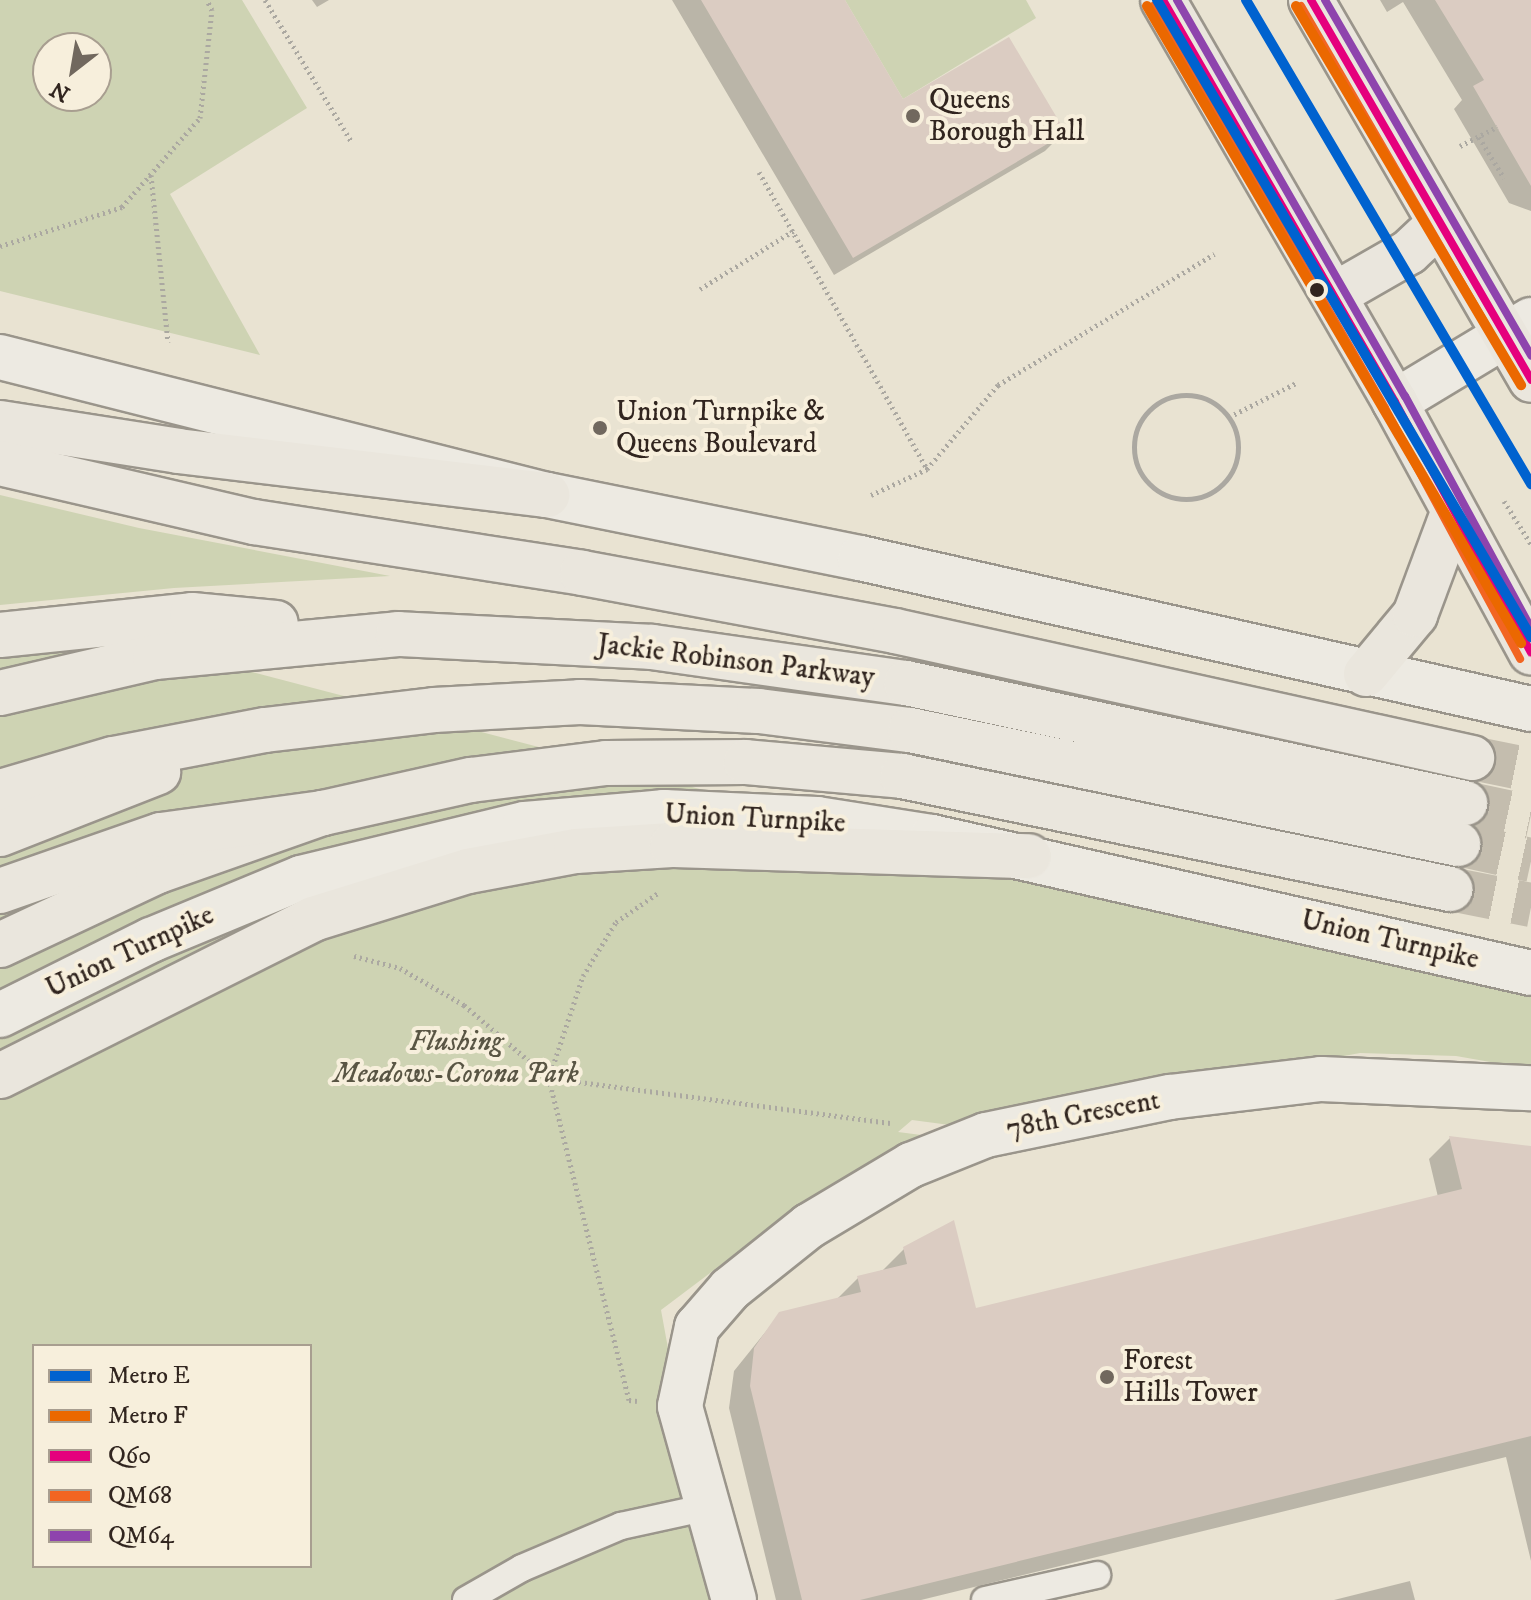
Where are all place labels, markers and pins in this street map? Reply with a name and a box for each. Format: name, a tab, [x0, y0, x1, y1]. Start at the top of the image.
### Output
place label: Queens Borough Hall	[929, 83, 1084, 149]
marker: Queens Borough Hall	[904, 107, 922, 125]
unlabelled marker	[1309, 282, 1325, 298]
place label: Union Turnpike & Queens Boulevard	[616, 395, 825, 461]
marker: Union Turnpike & Queens Boulevard	[591, 419, 609, 437]
place label: Forest Hills Tower	[1123, 1344, 1258, 1410]
marker: Forest Hills Tower	[1098, 1368, 1116, 1386]

